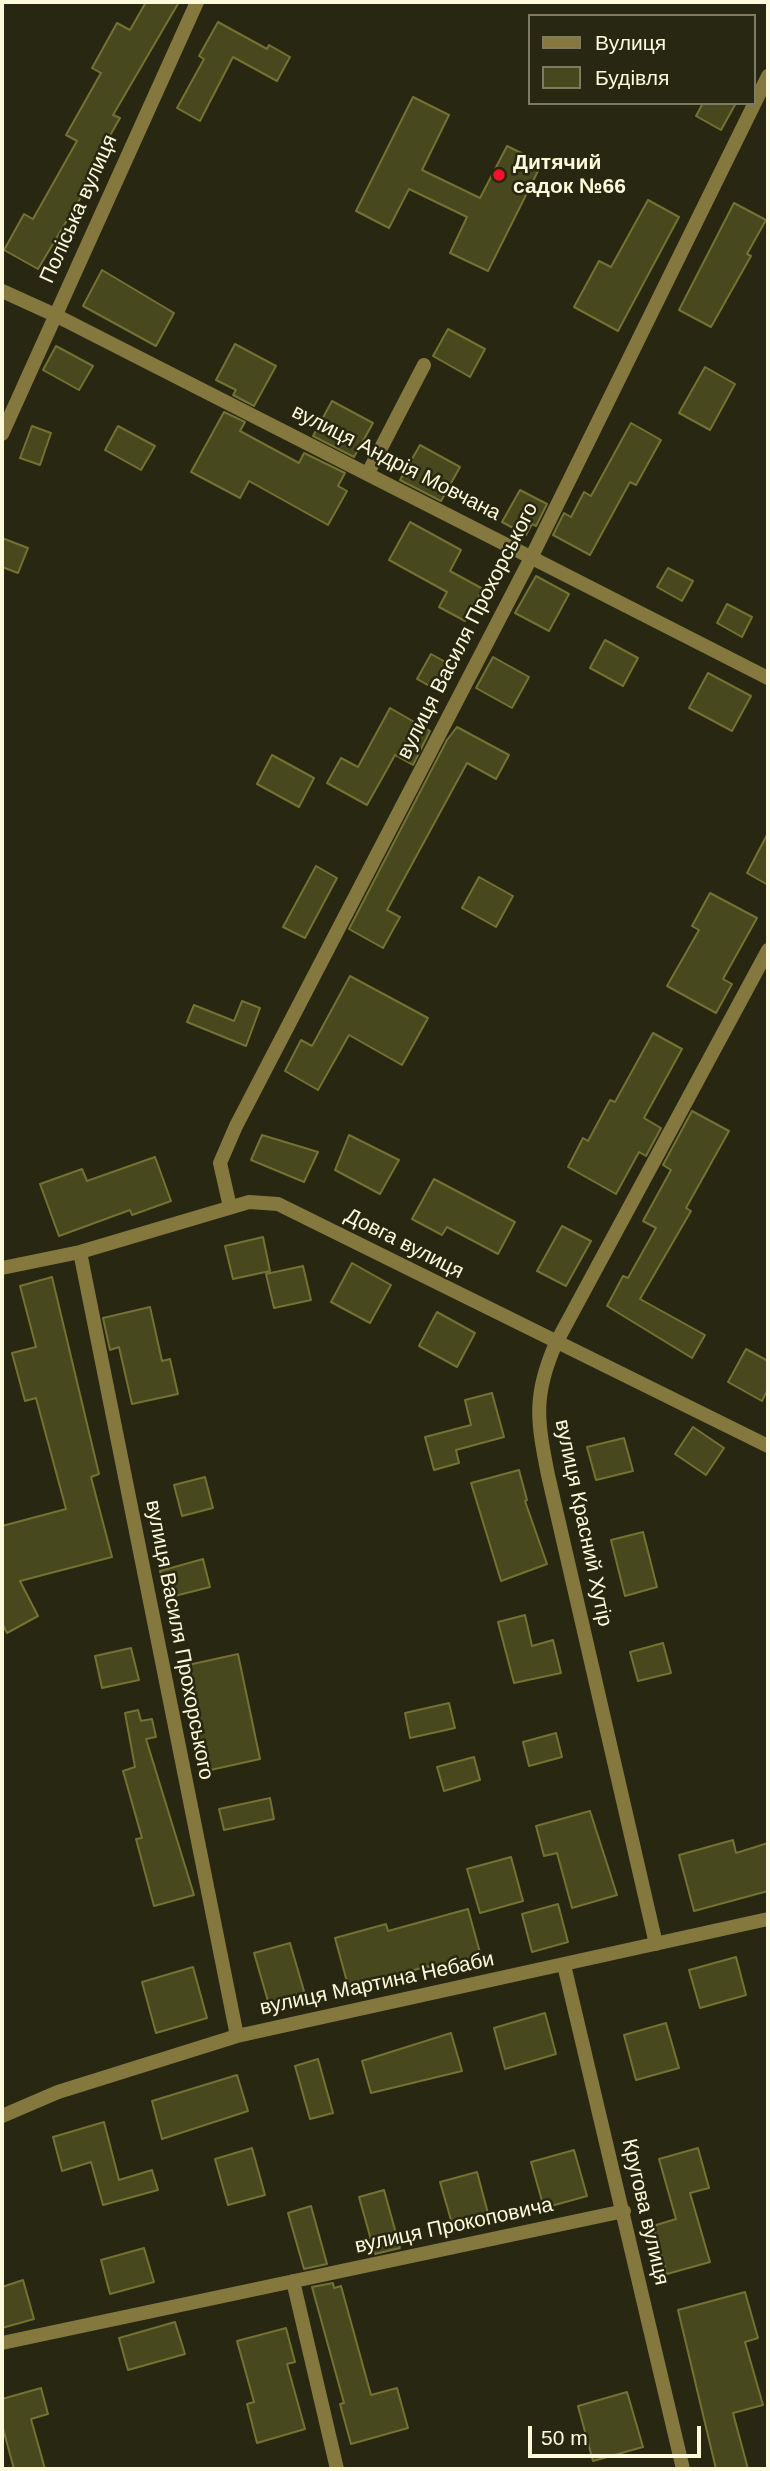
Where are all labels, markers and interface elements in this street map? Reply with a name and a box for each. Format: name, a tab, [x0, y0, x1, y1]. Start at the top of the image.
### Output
legend	[528, 14, 756, 105]
text: Вулиця	[595, 31, 666, 54]
text: Будівля	[595, 66, 669, 89]
street label: Поліська вулиця	[35, 131, 123, 287]
place label: Дитячий садок №66	[513, 150, 626, 200]
marker: Дитячий садок №66	[491, 167, 507, 183]
street label: вулиця Андрія Мовчана	[287, 399, 505, 527]
street label: вулиця Василя Прохорського	[392, 498, 544, 764]
street label: Довга вулиця	[340, 1203, 468, 1285]
street label: вулиця Красний Хутір	[549, 1417, 617, 1629]
street label: вулиця Василя Прохорського	[139, 1498, 219, 1782]
street label: вулиця Мартина Небаби	[258, 1947, 496, 2021]
street label: Кругова вулиця	[616, 2136, 674, 2288]
street label: вулиця Прокоповича	[353, 2193, 555, 2259]
scale bar	[532, 2412, 705, 2456]
text: 50 m	[541, 2426, 588, 2449]

